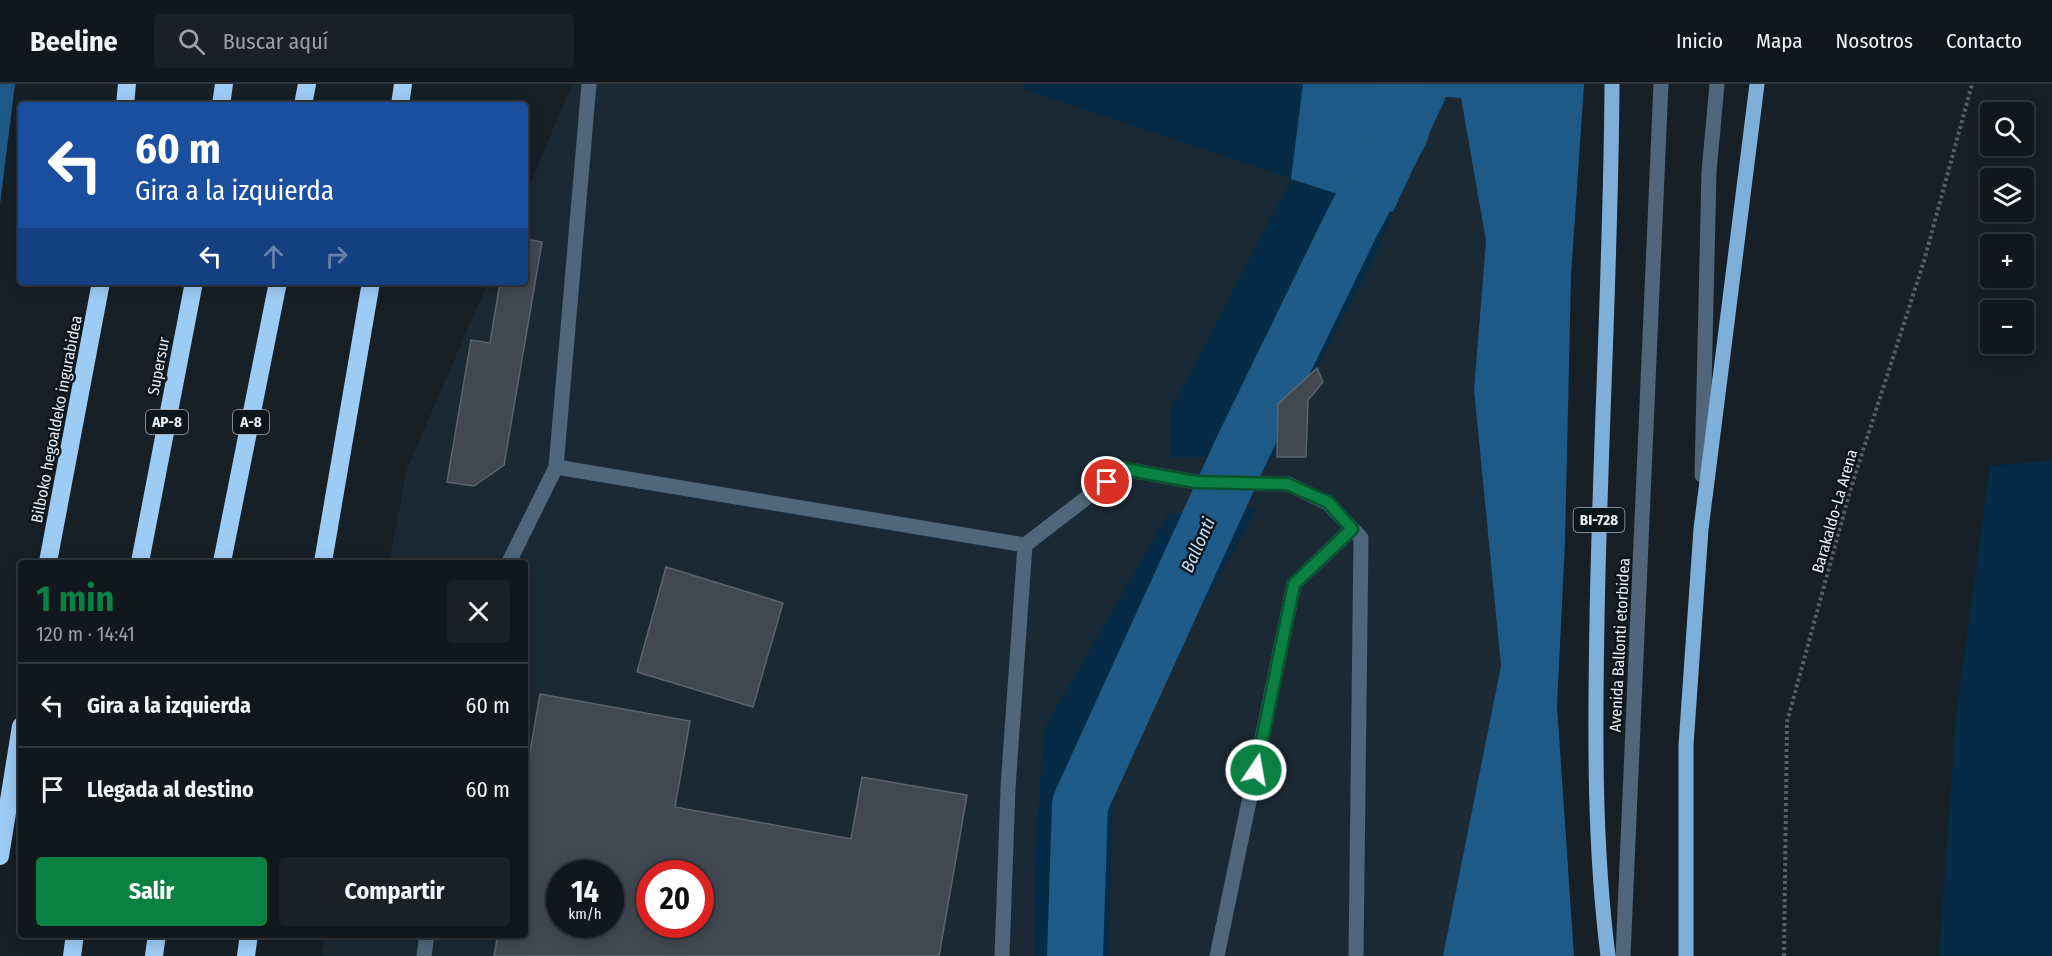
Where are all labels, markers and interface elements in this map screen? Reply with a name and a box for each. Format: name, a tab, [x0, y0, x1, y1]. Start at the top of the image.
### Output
search box	[154, 14, 574, 68]
text: Beeline	[30, 25, 118, 58]
icon: search	[175, 25, 208, 58]
text: Buscar aquí	[223, 28, 328, 55]
text: Inicio	[1676, 28, 1723, 54]
text: Mapa	[1756, 28, 1803, 54]
text: Nosotros	[1836, 28, 1913, 54]
text: Contacto	[1946, 28, 2022, 54]
map controls	[1980, 102, 2034, 354]
button: search	[1980, 102, 2034, 156]
text: 60 m	[135, 124, 221, 174]
icon: left	[36, 126, 114, 204]
button: layers	[1980, 168, 2034, 222]
text: Gira a la izquierda	[135, 175, 334, 207]
button: +	[1980, 234, 2034, 288]
icon: left	[194, 240, 227, 273]
icon: ahead	[257, 240, 290, 273]
icon: right	[320, 240, 353, 273]
button: −	[1980, 300, 2034, 354]
street label: Bilboko hegoaldeko ingurabidea	[27, 314, 86, 524]
street label: Supersur	[144, 335, 174, 397]
road number: AP-8	[146, 410, 188, 434]
road number: A-8	[233, 410, 269, 434]
street label: Barakaldo-La Arena	[1808, 447, 1861, 575]
pin	[1081, 456, 1132, 507]
icon: arrive	[1090, 465, 1123, 498]
road number: BI-728	[1574, 508, 1624, 532]
water label: Ballonti	[1176, 514, 1220, 576]
street label: Avenida Ballonti etorbidea	[1605, 557, 1634, 733]
text: 1 min	[36, 577, 114, 621]
button: close	[447, 580, 510, 643]
text: 120 m · 14:41	[36, 622, 135, 646]
icon: left	[36, 689, 69, 722]
text: Gira a la izquierda	[87, 692, 251, 719]
text: 60 m	[466, 692, 510, 719]
position arrow	[1224, 738, 1288, 802]
icon: arrive	[36, 773, 69, 806]
text: Llegada al destino	[87, 776, 254, 803]
text: 60 m	[466, 776, 510, 803]
button: Salir	[36, 857, 267, 926]
button: Compartir	[279, 857, 510, 926]
speed limit sign: 20	[636, 860, 714, 938]
text: 14	[571, 874, 599, 910]
text: km/h	[568, 905, 602, 923]

